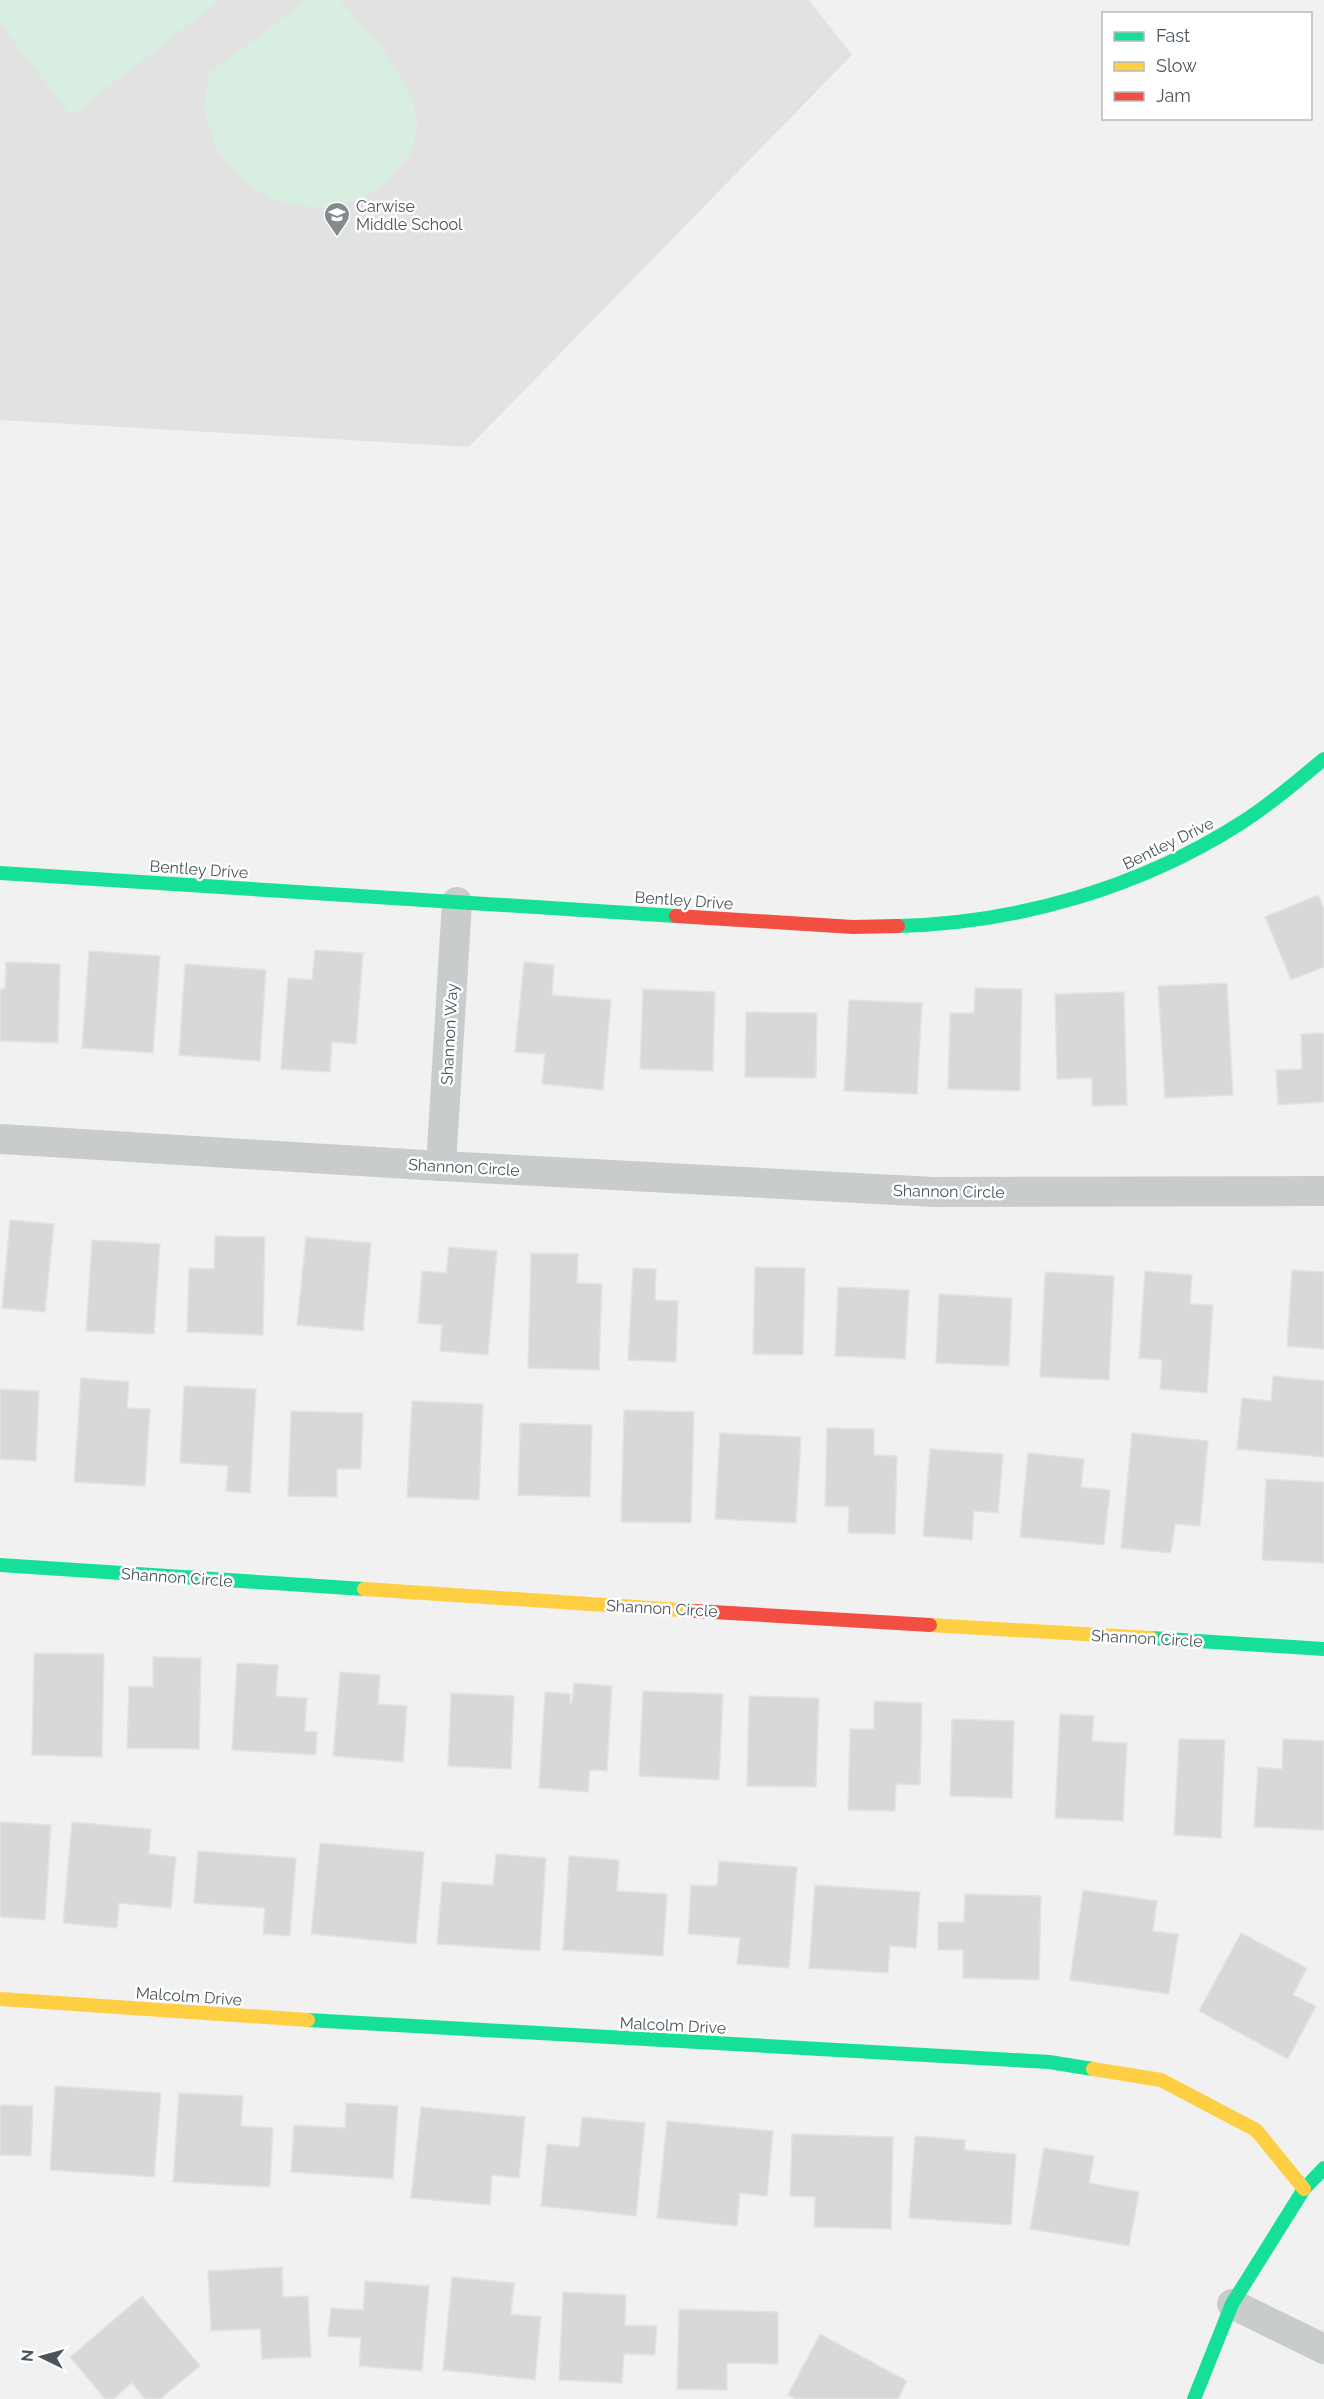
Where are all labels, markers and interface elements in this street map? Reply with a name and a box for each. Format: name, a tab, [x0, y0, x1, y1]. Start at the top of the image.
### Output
legend	[1102, 12, 1312, 120]
text: Fast	[1156, 25, 1190, 46]
text: Slow	[1156, 55, 1197, 76]
text: Jam	[1156, 85, 1191, 106]
place label: Carwise Middle School	[356, 197, 463, 234]
school or university icon: Carwise Middle School	[322, 200, 352, 238]
street label: Bentley Drive	[1120, 813, 1217, 874]
street label: Bentley Drive	[149, 857, 249, 882]
street label: Bentley Drive	[634, 888, 734, 913]
street label: Shannon Way	[437, 982, 462, 1085]
street label: Shannon Circle	[408, 1155, 520, 1180]
street label: Shannon Circle	[893, 1181, 1005, 1202]
street label: Shannon Circle	[121, 1564, 233, 1591]
street label: Shannon Circle	[606, 1596, 718, 1621]
street label: Shannon Circle	[1091, 1626, 1203, 1651]
street label: Malcolm Drive	[135, 1983, 243, 2010]
street label: Malcolm Drive	[619, 2013, 727, 2038]
north arrow	[12, 2327, 72, 2387]
text: N	[18, 2349, 38, 2363]

